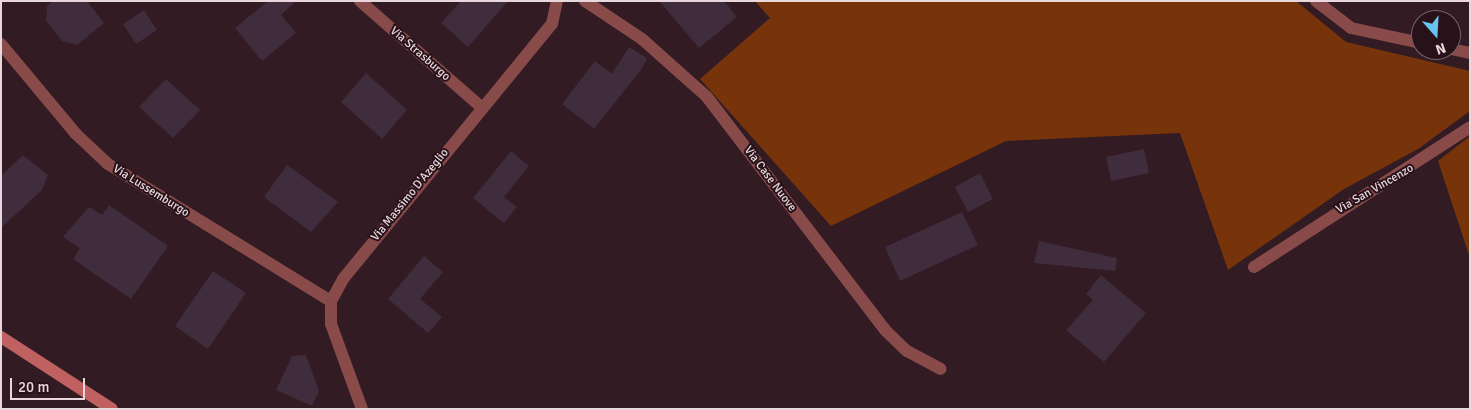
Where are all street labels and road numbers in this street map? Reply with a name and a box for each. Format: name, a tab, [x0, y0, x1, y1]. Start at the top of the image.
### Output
street label: Via Strasburgo	[387, 24, 453, 84]
street label: Via Case Nuove	[741, 143, 799, 215]
street label: Via Massimo D'Azeglio	[368, 146, 452, 244]
street label: Via San Vincenzo	[1334, 161, 1416, 217]
street label: Via Lussemburgo	[110, 162, 192, 220]

